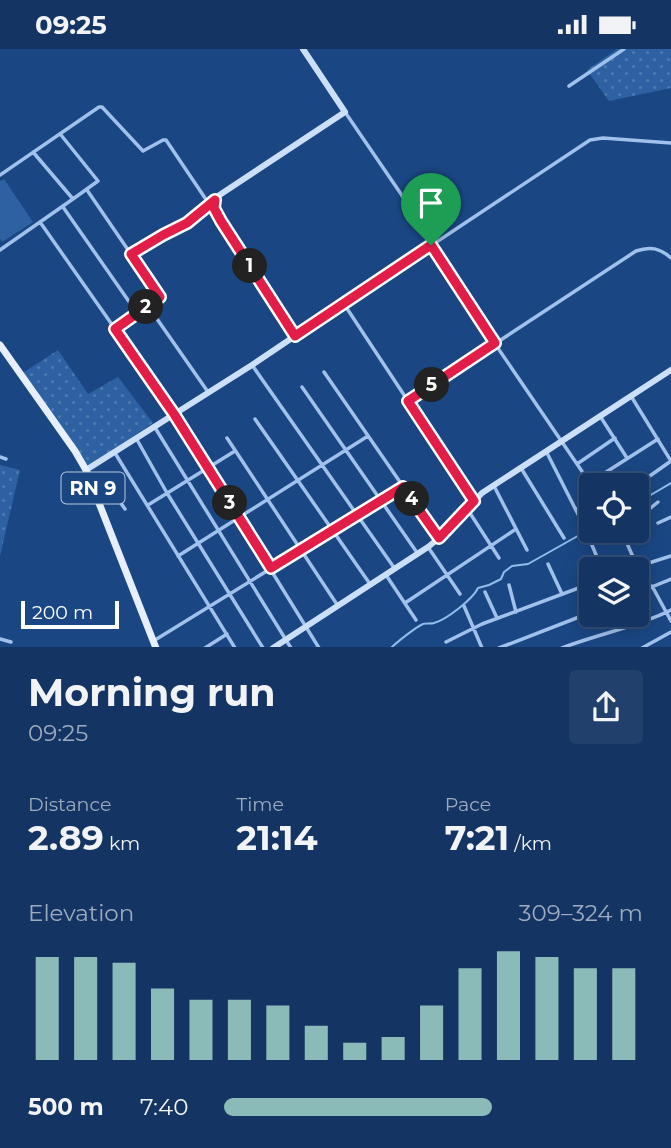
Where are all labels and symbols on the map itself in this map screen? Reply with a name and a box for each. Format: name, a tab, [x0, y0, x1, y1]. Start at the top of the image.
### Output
pin	[401, 173, 461, 245]
pin: 1	[232, 249, 268, 283]
pin: 2	[128, 289, 164, 325]
pin: 5	[414, 367, 450, 403]
road number: RN 9	[62, 473, 124, 503]
pin: 4	[394, 482, 430, 517]
pin: 3	[212, 485, 247, 521]
scale bar	[21, 599, 119, 630]

